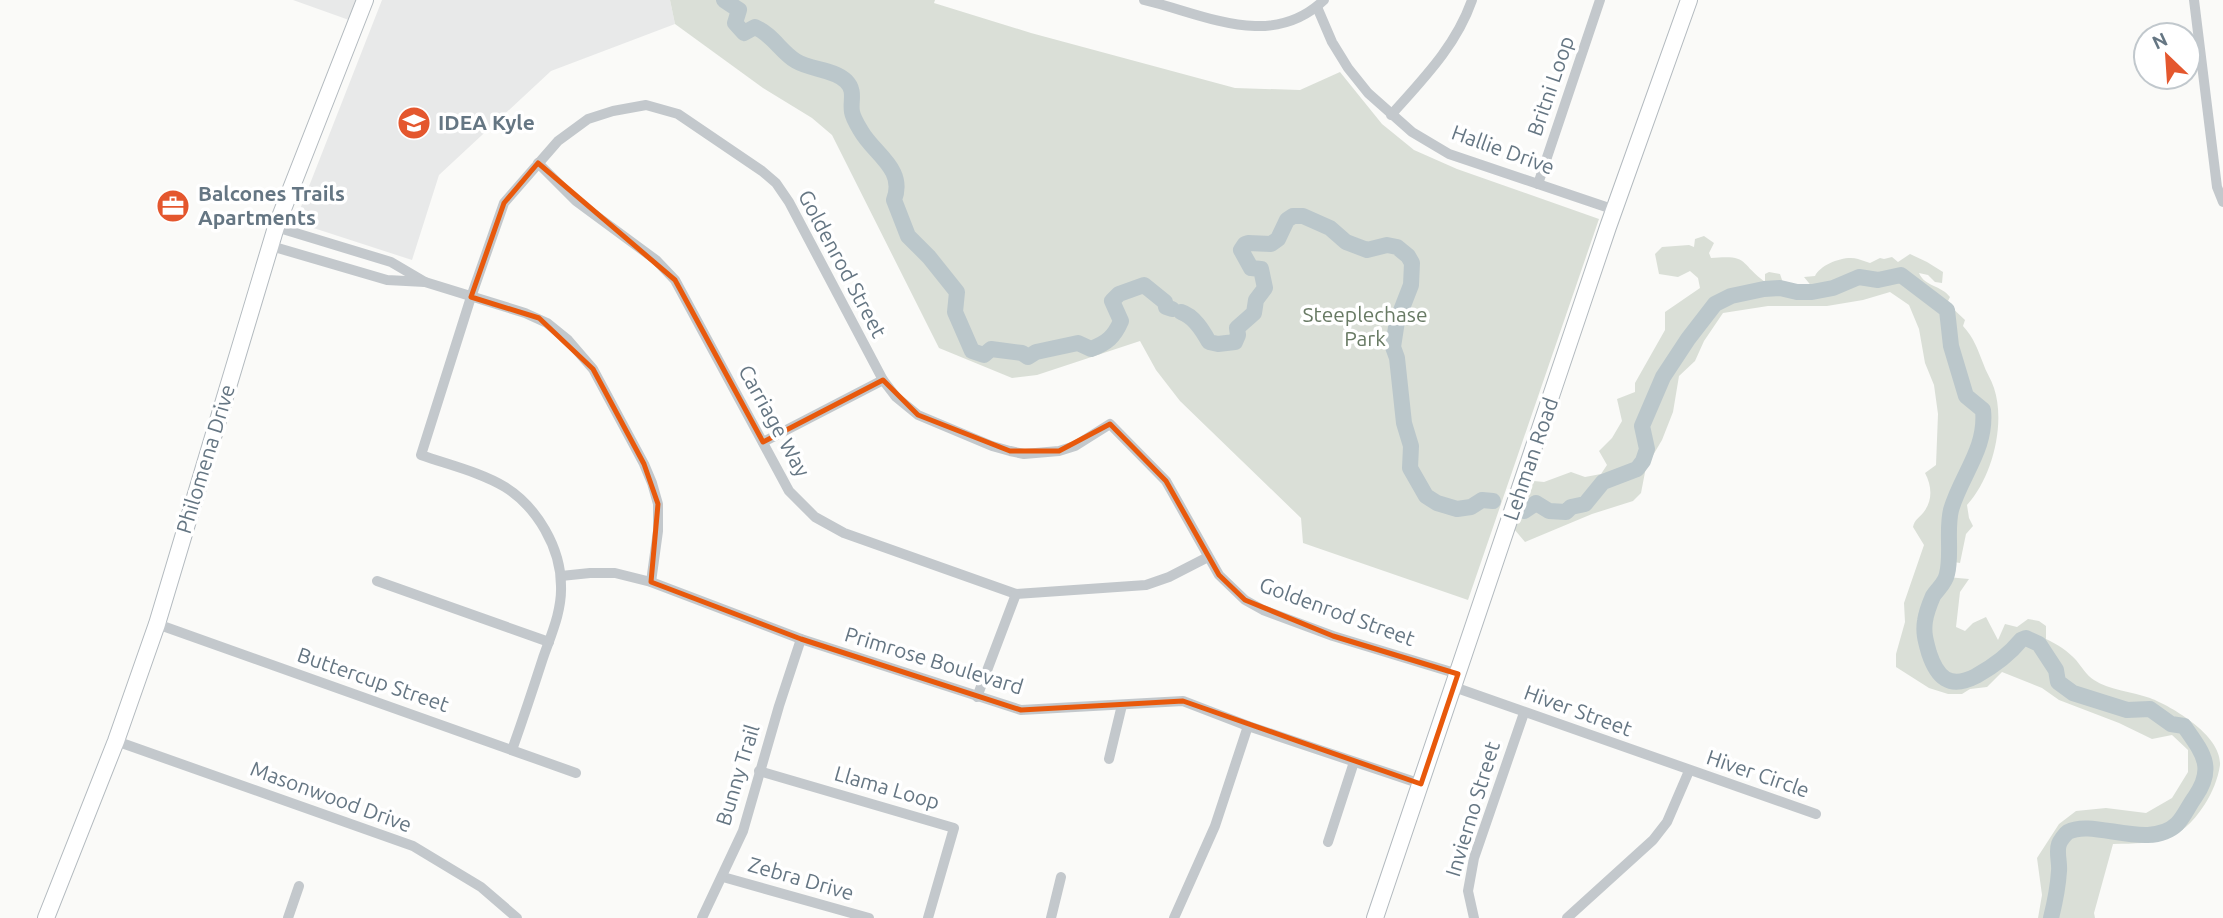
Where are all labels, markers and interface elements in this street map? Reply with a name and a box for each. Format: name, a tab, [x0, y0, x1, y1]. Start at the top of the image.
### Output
north arrow	[2132, 21, 2202, 91]
text: N	[2149, 28, 2171, 54]
street label: Britni Loop	[1522, 33, 1578, 139]
school or university icon: IDEA Kyle	[395, 104, 433, 142]
place label: IDEA Kyle	[438, 110, 535, 134]
street label: Hallie Drive	[1449, 119, 1558, 179]
place label: Balcones Trails Apartments	[198, 181, 345, 229]
street label: Goldenrod Street	[794, 186, 892, 341]
office icon: Balcones Trails Apartments	[154, 187, 192, 225]
park label: Steeplechase Park	[1302, 302, 1428, 350]
street label: Carriage Way	[734, 361, 815, 481]
street label: Philomena Drive	[171, 381, 239, 536]
street label: Lehman Road	[1498, 394, 1562, 523]
street label: Goldenrod Street	[1256, 572, 1418, 650]
street label: Primrose Boulevard	[842, 621, 1026, 699]
street label: Buttercup Street	[294, 642, 452, 716]
street label: Hiver Street	[1521, 679, 1635, 741]
street label: Bunny Trail	[710, 721, 764, 828]
street label: Invierno Street	[1440, 738, 1504, 879]
street label: Hiver Circle	[1704, 744, 1813, 802]
street label: Masonwood Drive	[247, 756, 415, 836]
street label: Llama Loop	[832, 761, 943, 813]
street label: Zebra Drive	[746, 851, 857, 905]

